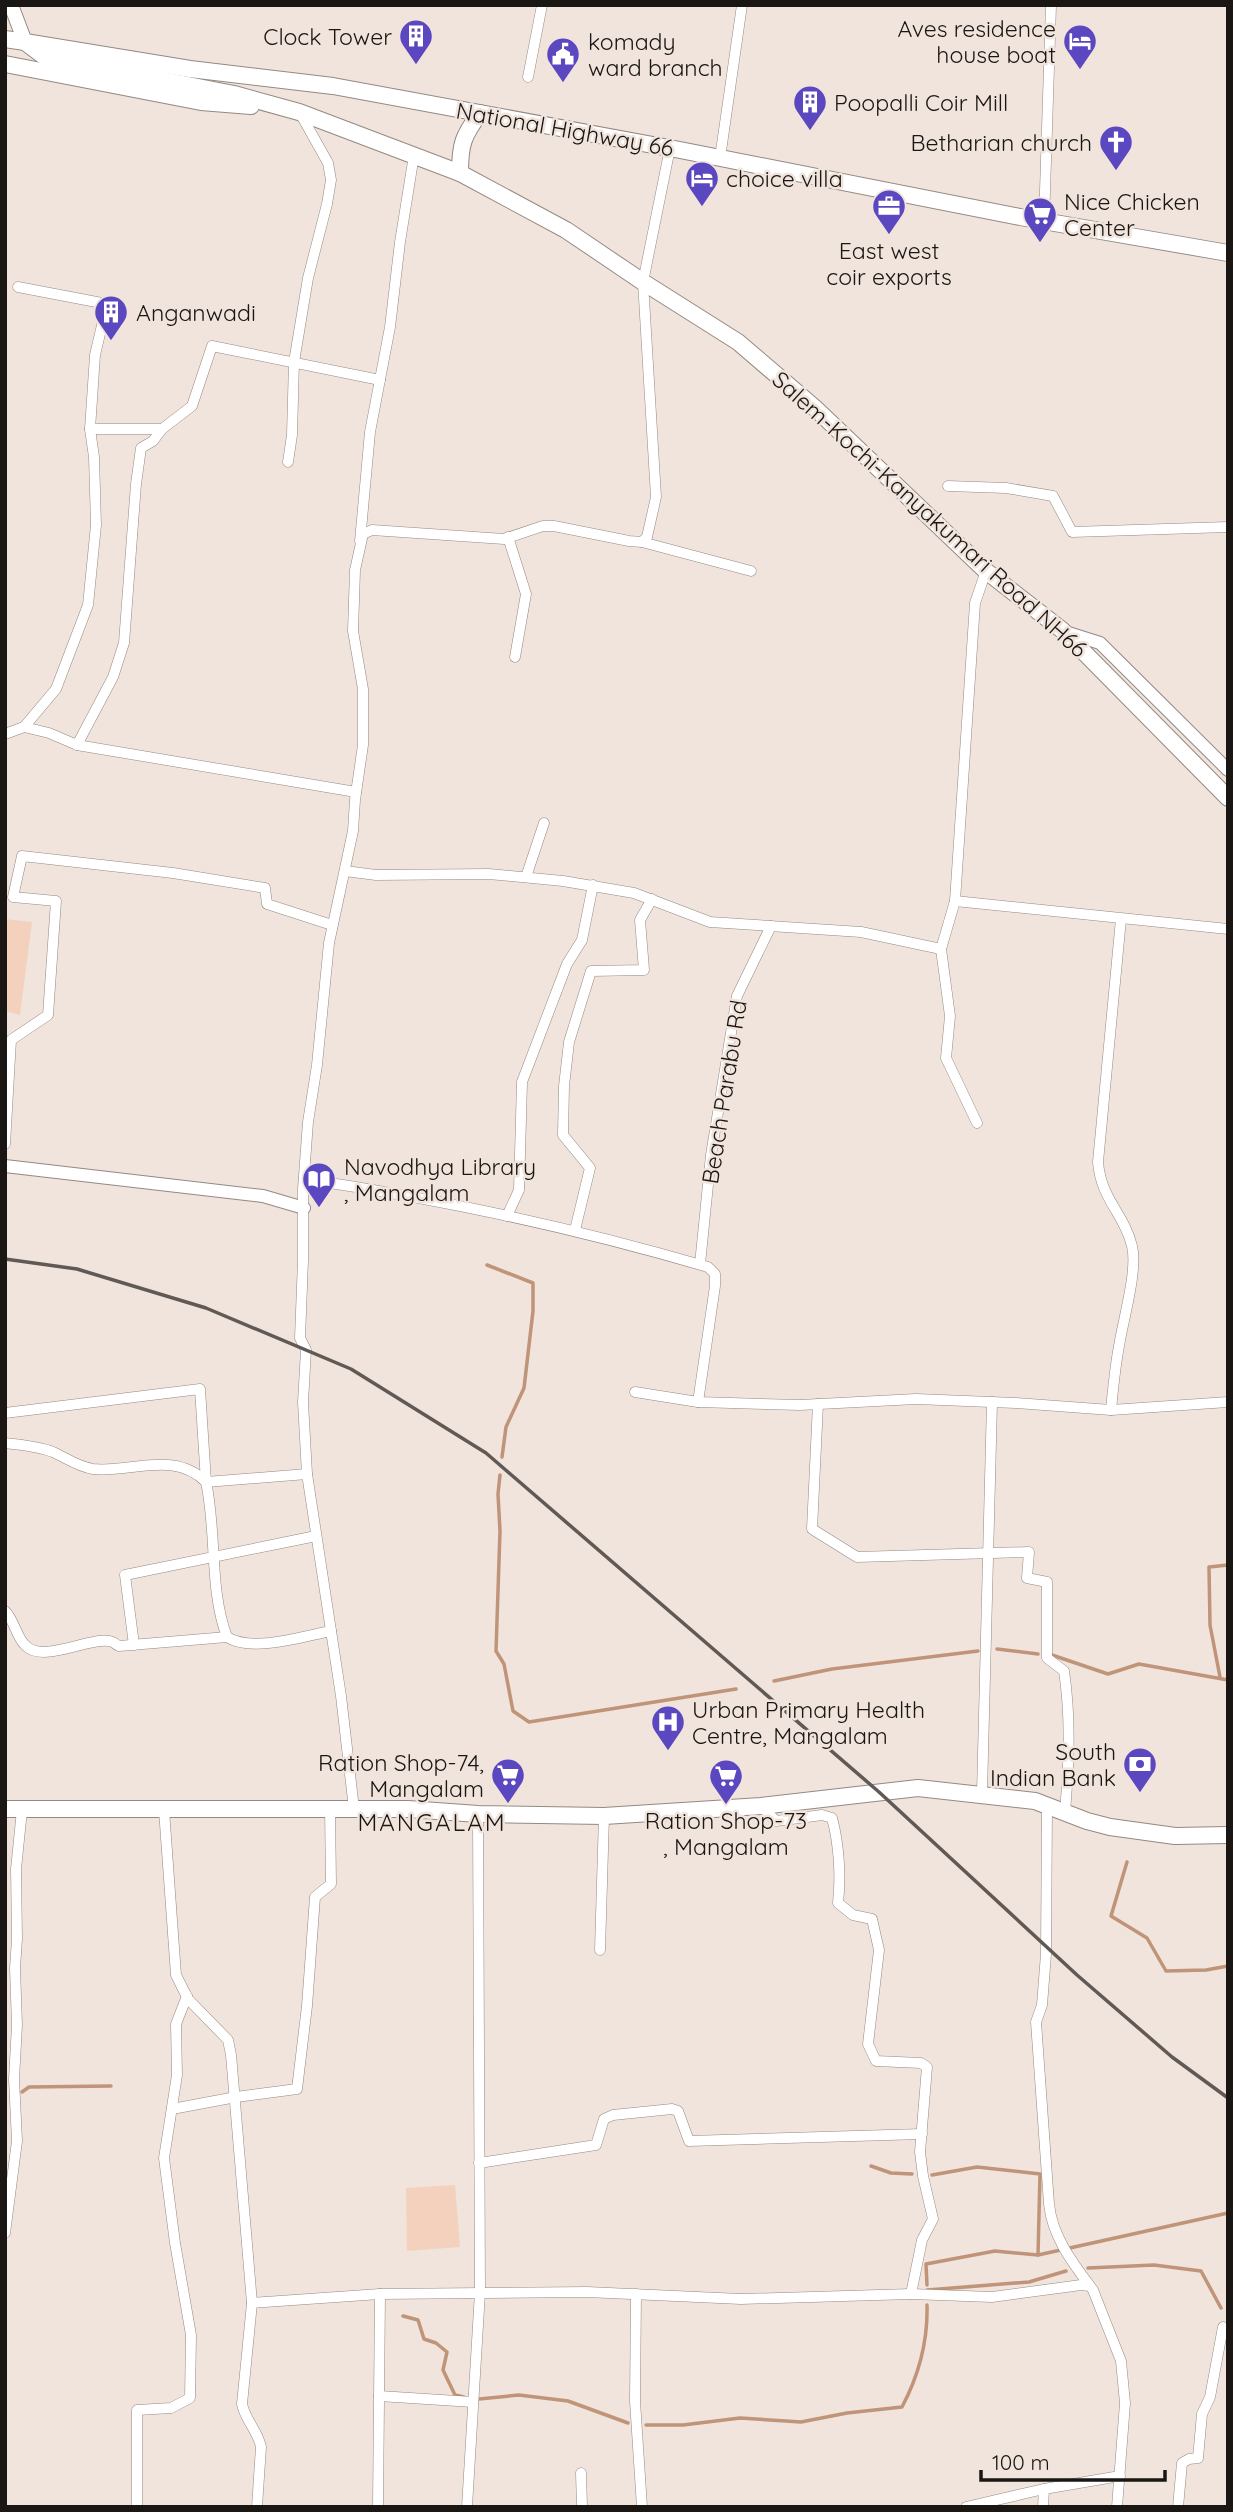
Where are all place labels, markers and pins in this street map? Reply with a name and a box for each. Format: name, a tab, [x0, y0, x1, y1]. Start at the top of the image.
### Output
place label: Aves residence house boat	[897, 14, 1056, 69]
building icon: Clock Tower	[397, 17, 435, 66]
place label: Clock Tower	[263, 22, 392, 51]
hotel icon: Aves residence house boat	[1061, 22, 1099, 71]
place label: komady ward branch	[588, 27, 723, 82]
public building icon: komady ward branch	[544, 35, 582, 84]
building icon: Poopalli Coir Mill	[791, 83, 829, 132]
place label: Poopalli Coir Mill	[834, 88, 1008, 117]
church icon: Betharian church	[1097, 123, 1135, 172]
place label: Betharian church	[911, 128, 1092, 157]
hotel icon: choice villa	[683, 159, 721, 208]
place label: choice villa	[726, 164, 843, 193]
office icon: East west coir exports	[870, 187, 908, 236]
place label: Nice Chicken Center	[1064, 187, 1200, 242]
supermarket icon: Nice Chicken Center	[1021, 195, 1059, 244]
place label: East west coir exports	[826, 236, 952, 291]
building icon: Anganwadi	[92, 293, 130, 342]
place label: Anganwadi	[136, 298, 256, 327]
place label: Navodhya Library , Mangalam	[344, 1152, 536, 1207]
library icon: Navodhya Library , Mangalam	[300, 1160, 338, 1209]
place label: Urban Primary Health Centre, Mangalam	[692, 1695, 925, 1750]
hospital icon: Urban Primary Health Centre, Mangalam	[649, 1703, 687, 1752]
place label: South Indian Bank	[990, 1737, 1116, 1792]
bank icon: South Indian Bank	[1121, 1745, 1159, 1794]
place label: Ration Shop-74, Mangalam	[318, 1748, 484, 1803]
supermarket icon: Ration Shop-74, Mangalam	[489, 1756, 527, 1805]
supermarket icon: Ration Shop-73 , Mangalam	[707, 1757, 745, 1806]
place label: Ration Shop-73 , Mangalam	[645, 1806, 807, 1861]

